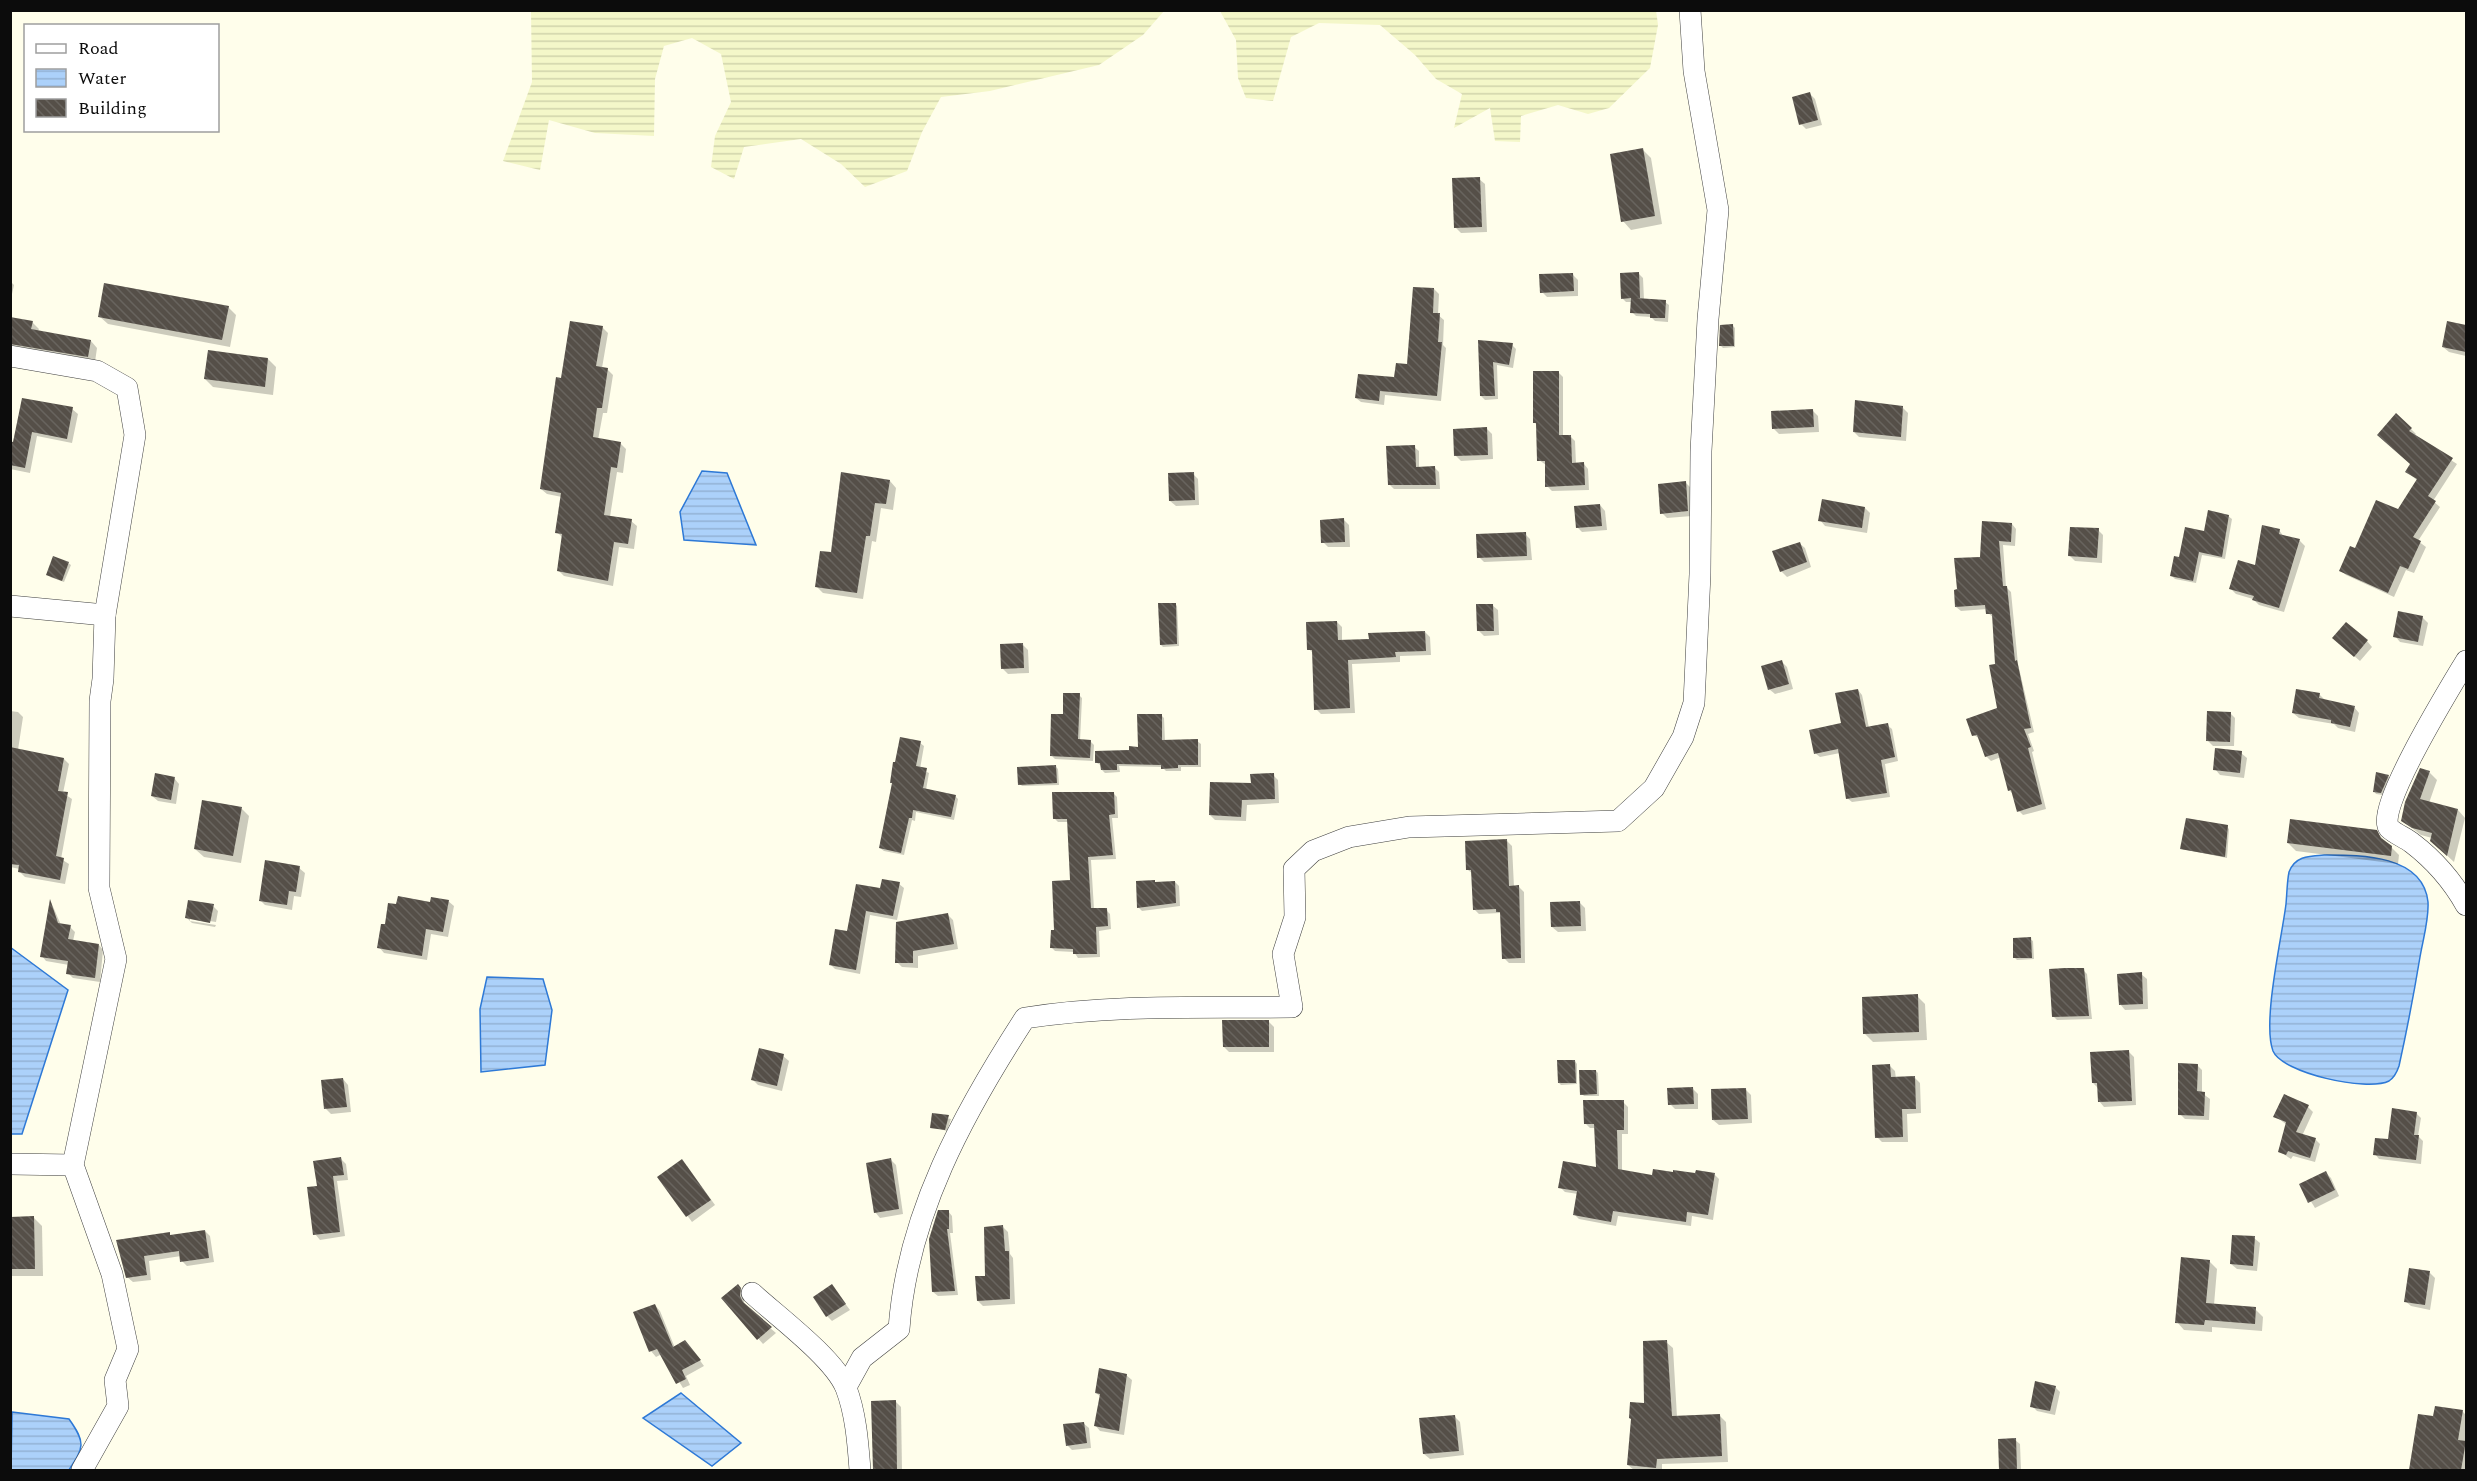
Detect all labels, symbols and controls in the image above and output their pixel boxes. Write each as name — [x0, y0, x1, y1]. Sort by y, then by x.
legend — [24, 24, 219, 132]
text: Road — [78, 35, 119, 62]
text: Water — [78, 65, 126, 92]
text: Building — [78, 95, 147, 122]

